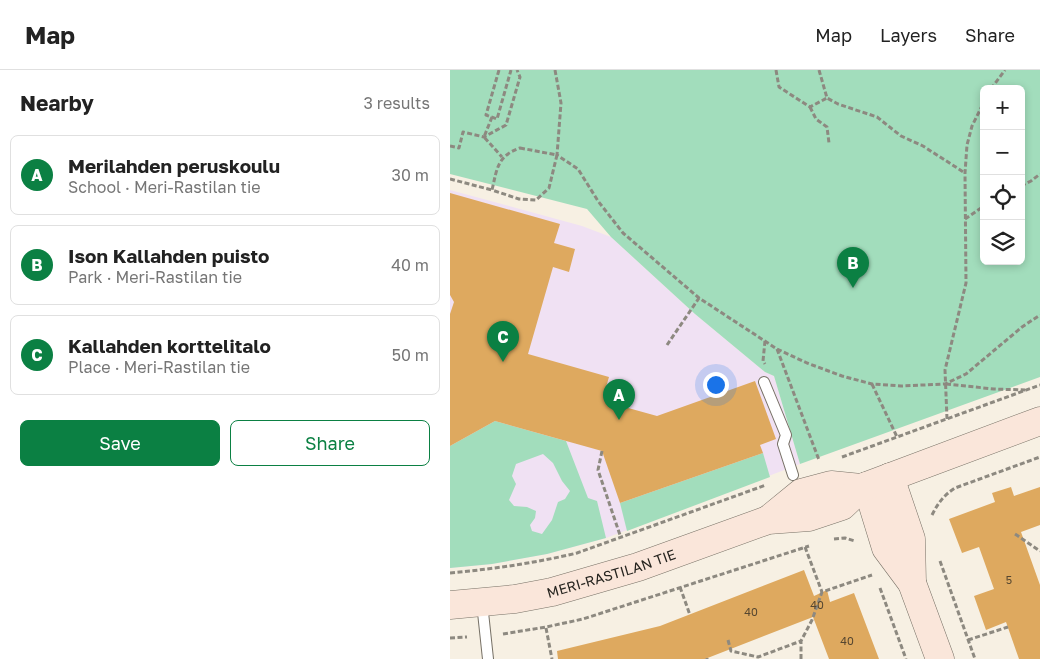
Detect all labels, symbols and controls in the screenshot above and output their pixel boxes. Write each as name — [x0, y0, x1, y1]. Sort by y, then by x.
text: Map — [25, 20, 75, 49]
text: Map — [815, 24, 852, 46]
text: Layers — [880, 24, 937, 46]
text: Share — [965, 24, 1015, 46]
map controls — [980, 85, 1025, 265]
button: + — [980, 85, 1025, 130]
text: Nearby — [20, 90, 94, 116]
text: 3 results — [363, 93, 430, 113]
button: − — [980, 130, 1025, 175]
text: Merilahden peruskoulu — [68, 154, 280, 177]
text: A — [31, 165, 43, 185]
text: 30 m — [392, 165, 429, 185]
button: locate — [980, 175, 1025, 220]
text: School · Meri-Rastilan tie — [68, 177, 260, 197]
button: layers — [980, 220, 1025, 265]
text: Ison Kallahden puisto — [68, 244, 269, 267]
pin: B — [837, 247, 869, 288]
text: B — [31, 255, 43, 275]
text: 40 m — [391, 255, 429, 275]
text: Park · Meri-Rastilan tie — [68, 267, 242, 287]
pin: C — [487, 321, 519, 362]
text: Kallahden korttelitalo — [68, 334, 271, 357]
text: C — [31, 345, 43, 365]
text: 50 m — [392, 345, 429, 365]
text: Place · Meri-Rastilan tie — [68, 357, 250, 377]
your location — [703, 372, 729, 398]
pin: A — [603, 379, 635, 420]
button: Save — [20, 420, 220, 466]
button: Share — [230, 420, 430, 466]
street label: MERI-RASTILAN TIE — [545, 545, 678, 601]
house number: 5 — [1006, 573, 1012, 586]
house number: 40 — [810, 598, 824, 611]
house number: 40 — [744, 605, 758, 618]
house number: 40 — [840, 634, 854, 647]

